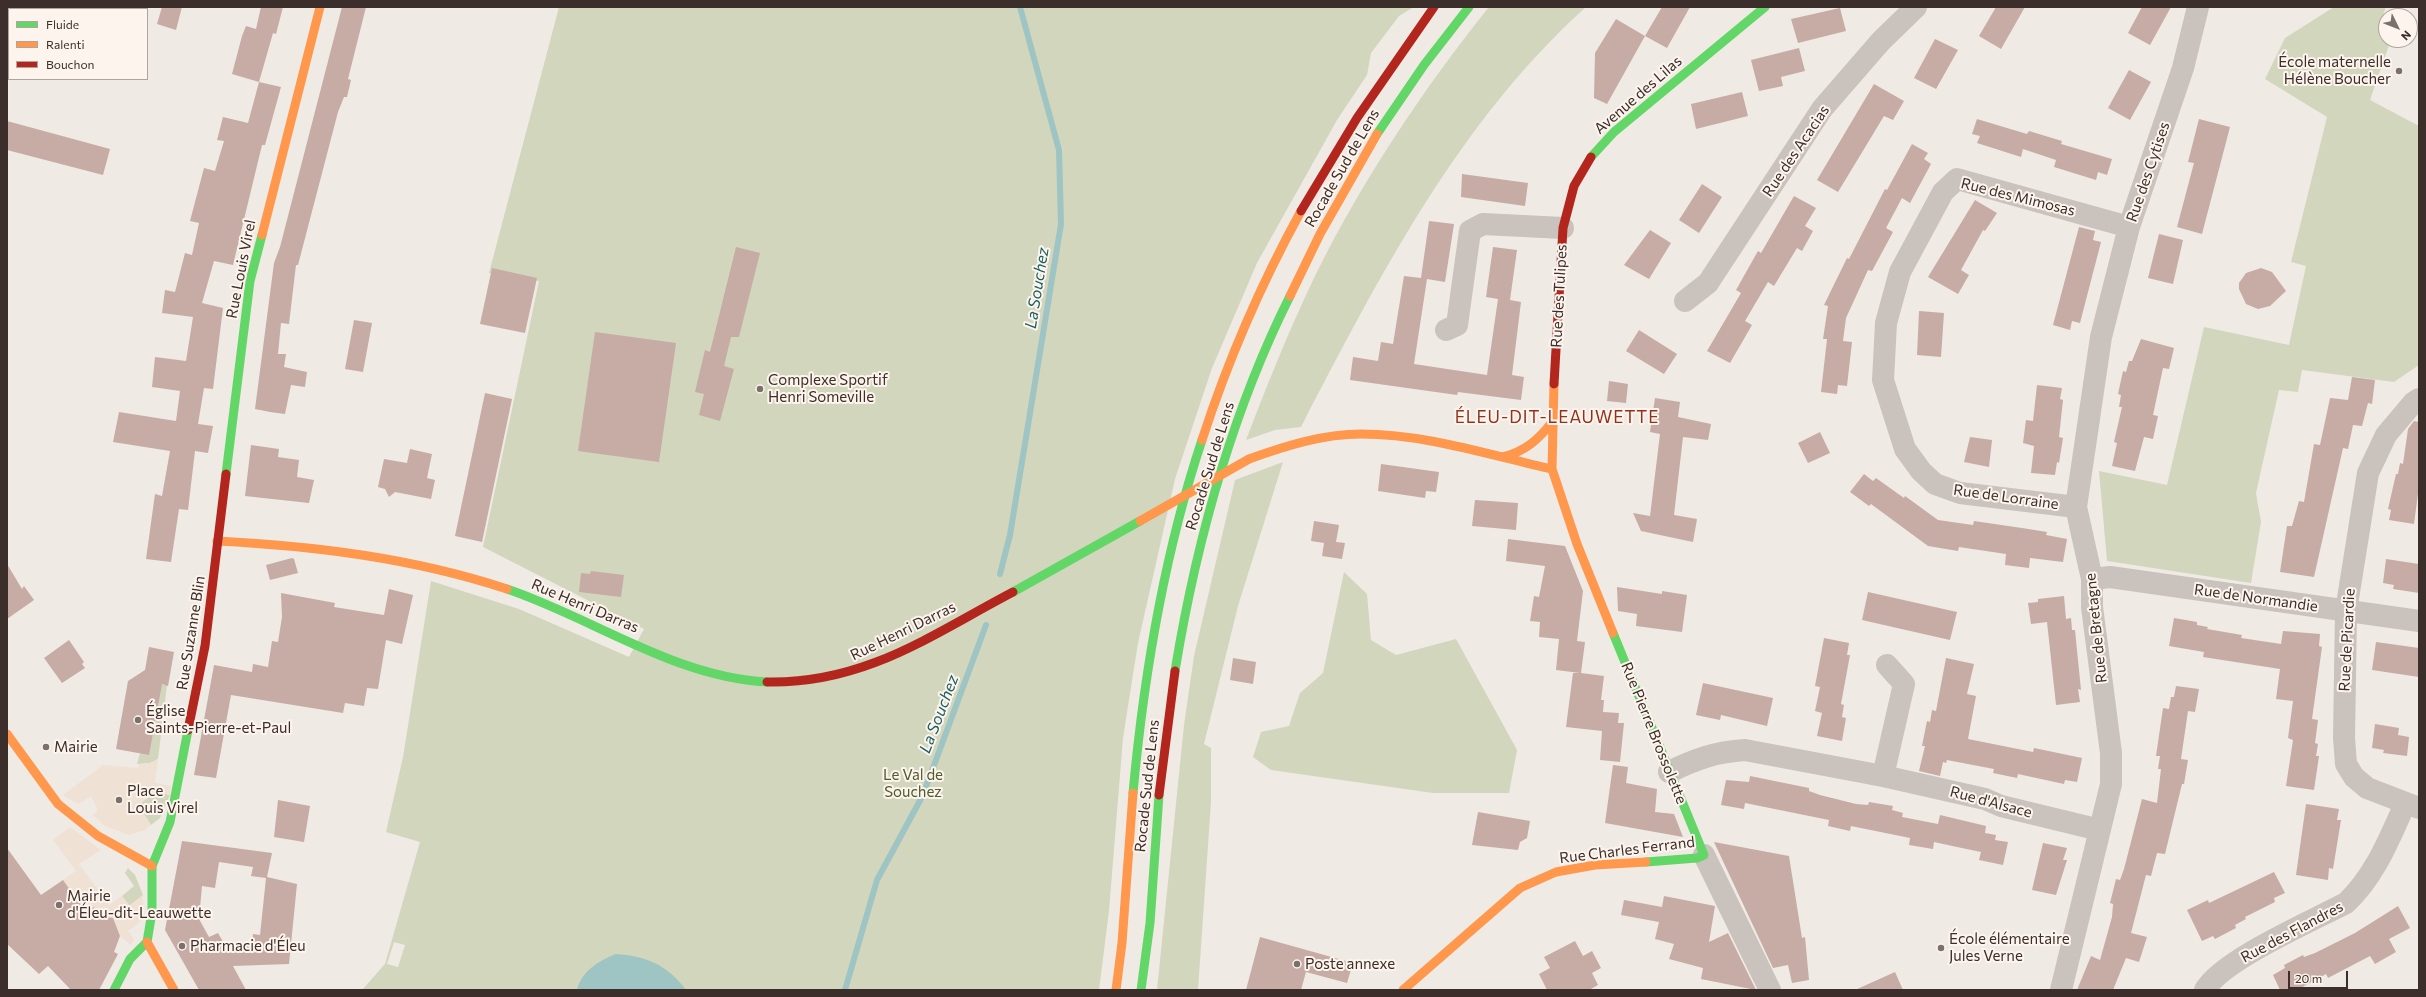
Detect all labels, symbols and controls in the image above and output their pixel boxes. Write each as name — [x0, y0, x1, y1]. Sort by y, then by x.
legend — [8, 8, 148, 80]
north arrow — [2378, 8, 2418, 48]
text: Fluide — [46, 17, 79, 31]
text: N — [2399, 28, 2414, 43]
text: Ralenti — [46, 37, 85, 51]
street label: Avenue des Lilas — [1591, 52, 1685, 138]
place label: École maternelle Hélène Boucher — [2278, 53, 2391, 88]
text: Bouchon — [46, 57, 94, 71]
marker: École maternelle Hélène Boucher — [2394, 66, 2404, 76]
street label: Rue des Acacias — [1759, 102, 1833, 200]
street label: Rocade Sud de Lens — [1301, 106, 1383, 230]
street label: Rue des Cytises — [2122, 120, 2174, 224]
street label: Rue des Mimosas — [1959, 174, 2077, 220]
street label: Rue Louis Virel — [223, 218, 259, 320]
street label: Rue des Tulipes — [1547, 244, 1571, 348]
water label: La Souchez — [1021, 246, 1053, 330]
place label: Complexe Sportif Henri Someville — [768, 371, 888, 406]
marker: Complexe Sportif Henri Someville — [755, 384, 765, 394]
street label: Rocade Sud de Lens — [1182, 400, 1238, 532]
district label: ÉLEU-DIT-LEAUWETTE — [1455, 407, 1659, 427]
street label: Rue de Lorraine — [1952, 481, 2060, 513]
street label: Rue de Bretagne — [2081, 572, 2111, 684]
street label: Rue Suzanne Blin — [173, 575, 209, 691]
street label: Rue Henri Darras — [529, 575, 641, 637]
street label: Rue de Normandie — [2193, 580, 2319, 616]
street label: Rue de Picardie — [2335, 588, 2359, 692]
street label: Rue Henri Darras — [847, 598, 959, 664]
street label: Rue Pierre Brossolette — [1617, 659, 1691, 807]
water label: La Souchez — [915, 672, 963, 756]
place label: Église Saints-Pierre-et-Paul — [146, 702, 291, 737]
marker: Église Saints-Pierre-et-Paul — [133, 715, 143, 725]
street label: Rocade Sud de Lens — [1131, 719, 1163, 853]
place label: Mairie — [54, 738, 98, 756]
marker: Mairie — [41, 742, 51, 752]
park label: Le Val de Souchez — [883, 766, 943, 801]
place label: Place Louis Virel — [127, 782, 198, 817]
street label: Rue d'Alsace — [1948, 782, 2034, 822]
marker: Place Louis Virel — [114, 795, 124, 805]
street label: Rue Charles Ferrand — [1558, 833, 1696, 867]
place label: Mairie d'Éleu-dit-Leauwette — [67, 887, 211, 922]
street label: Rue des Flandres — [2238, 897, 2346, 967]
marker: Mairie d'Éleu-dit-Leauwette — [54, 900, 64, 910]
place label: École élémentaire Jules Verne — [1949, 930, 2070, 965]
place label: Pharmacie d'Éleu — [190, 937, 306, 955]
marker: Pharmacie d'Éleu — [177, 941, 187, 951]
marker: École élémentaire Jules Verne — [1936, 943, 1946, 953]
place label: Poste annexe — [1305, 955, 1395, 973]
marker: Poste annexe — [1292, 959, 1302, 969]
scale bar — [2290, 963, 2350, 989]
text: 20 m — [2295, 971, 2322, 985]

